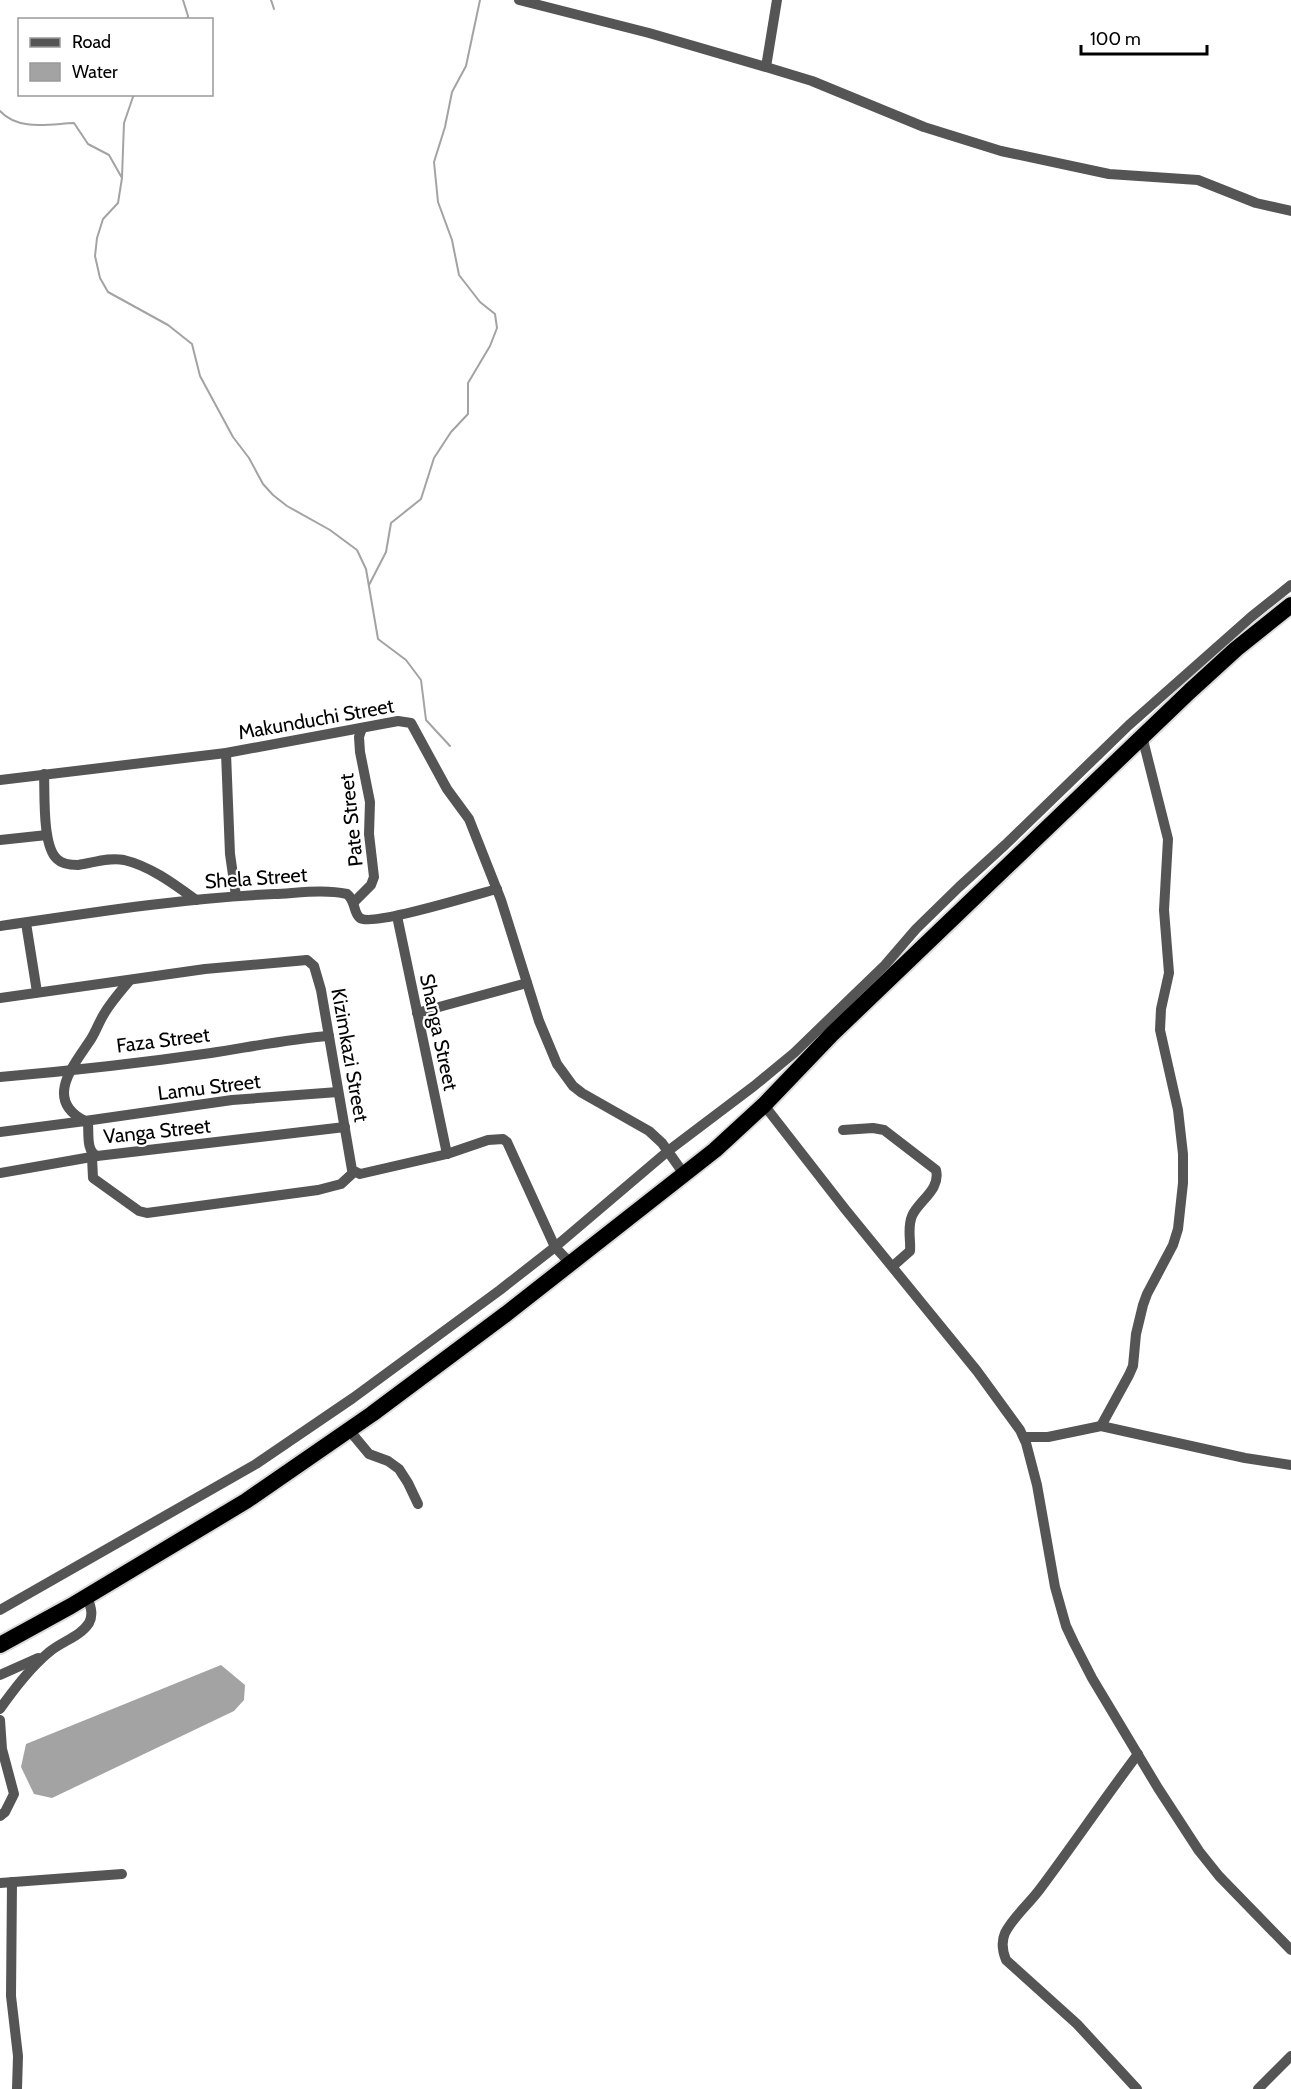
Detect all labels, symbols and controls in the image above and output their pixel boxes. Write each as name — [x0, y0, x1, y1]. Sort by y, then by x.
legend — [18, 18, 213, 96]
scale bar — [1081, 18, 1207, 56]
text: 100 m — [1090, 28, 1141, 50]
text: Road — [72, 31, 111, 53]
text: Water — [72, 61, 118, 83]
street label: Makunduchi Street — [236, 693, 396, 745]
street label: Pate Street — [334, 772, 368, 868]
street label: Shela Street — [204, 862, 308, 894]
street label: Shanga Street — [415, 971, 463, 1093]
street label: Kizimkazi Street — [326, 986, 374, 1124]
street label: Faza Street — [115, 1022, 211, 1058]
street label: Lamu Street — [156, 1069, 262, 1105]
street label: Vanga Street — [102, 1113, 212, 1149]

